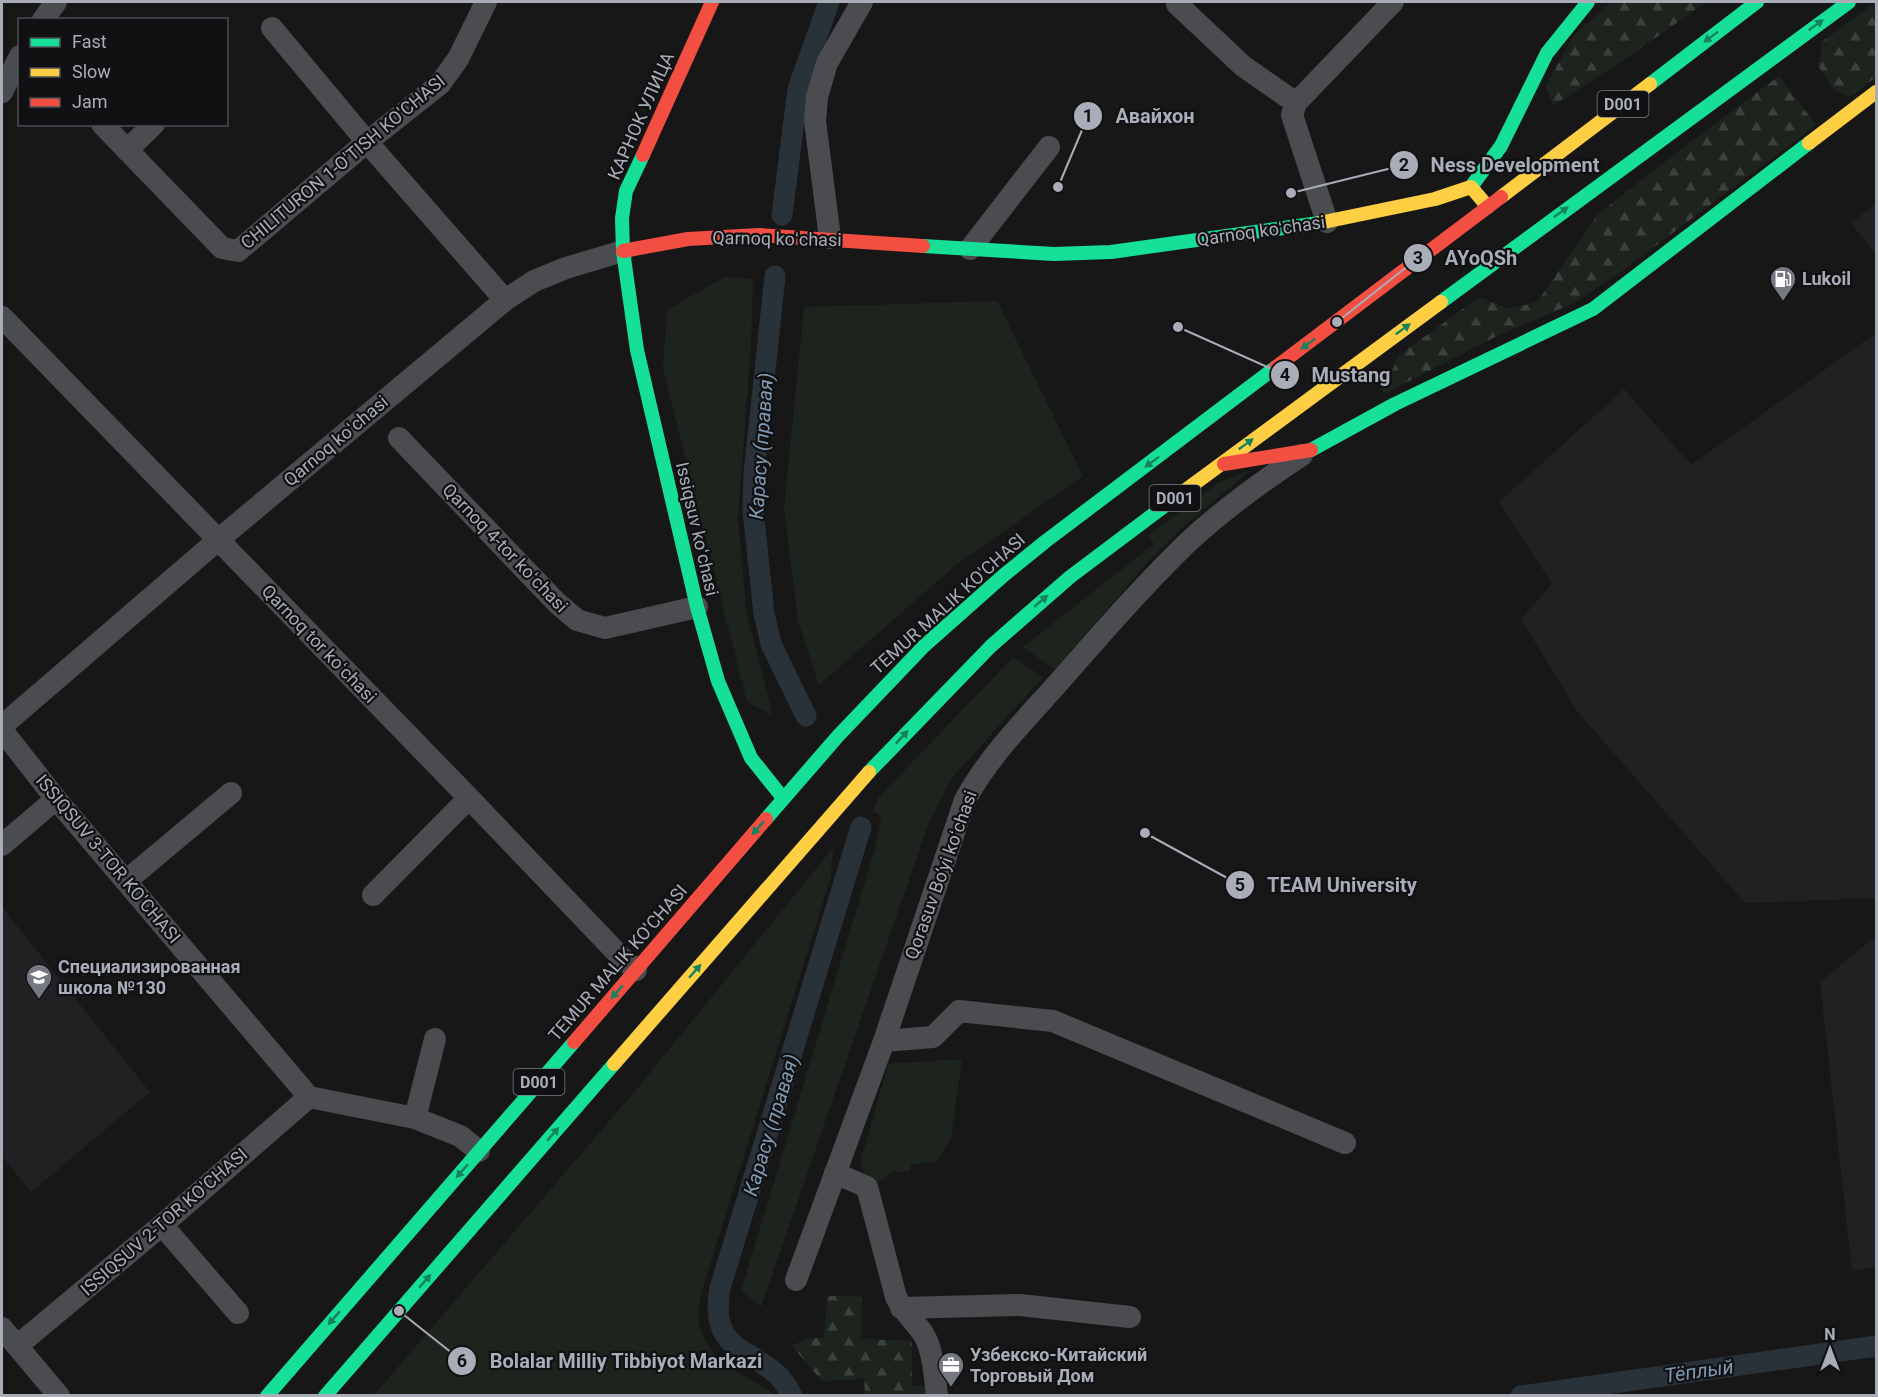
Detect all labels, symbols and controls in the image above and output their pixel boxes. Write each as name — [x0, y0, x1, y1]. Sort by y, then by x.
legend — [18, 18, 228, 126]
one-way arrow — [1809, 20, 1824, 32]
text: Fast — [72, 31, 107, 52]
one-way arrow — [1703, 31, 1719, 43]
street label: КАРНОК УЛИЦА — [603, 49, 678, 183]
text: Slow — [72, 61, 111, 82]
street label: CHILITURON 1-O'TISH KO'CHASI — [236, 70, 449, 253]
text: Jam — [72, 91, 108, 112]
road number: D001 — [1598, 91, 1648, 117]
callout: Авайхон — [1073, 97, 1207, 135]
text: Авайхон — [1115, 104, 1195, 128]
text: 1 — [1083, 105, 1093, 126]
callout: Ness Development — [1389, 146, 1612, 184]
text: Ness Development — [1431, 153, 1600, 177]
text: 2 — [1399, 154, 1409, 175]
one-way arrow — [1554, 207, 1569, 219]
street label: Qarnoq koʻchasi — [1195, 211, 1326, 250]
street label: Qarnoq koʻchasi — [712, 227, 842, 250]
callout: AYoQSh — [1403, 239, 1529, 277]
text: AYoQSh — [1445, 246, 1517, 270]
text: 3 — [1413, 247, 1423, 268]
fuel station icon: Lukoil — [1768, 264, 1798, 302]
place label: Lukoil — [1802, 268, 1851, 289]
one-way arrow — [1396, 323, 1411, 335]
one-way arrow — [1300, 338, 1316, 350]
callout: Mustang — [1270, 356, 1403, 394]
text: Mustang — [1311, 363, 1391, 387]
text: 4 — [1280, 364, 1290, 385]
water label: Карасу (правая) — [744, 372, 778, 520]
street label: Qarnoq koʻchasi — [279, 391, 392, 490]
one-way arrow — [1239, 439, 1254, 451]
one-way arrow — [1145, 455, 1160, 467]
street label: Issiqsuv koʻchasi — [672, 460, 723, 598]
street label: Qarnoq 4-tor koʻchasi — [438, 479, 572, 616]
road number: D001 — [1150, 485, 1200, 511]
street label: TEMUR MALIK KO'CHASI — [866, 529, 1029, 679]
street label: Qarnoq tor koʻchasi — [258, 580, 381, 707]
one-way arrow — [1033, 595, 1048, 608]
one-way arrow — [895, 730, 909, 745]
street label: ISSIQSUV 3-TOR KO'CHASI — [32, 770, 185, 947]
street label: Qorasuv Bo‘yi koʻchasi — [900, 788, 981, 962]
one-way arrow — [752, 820, 765, 835]
callout: TEAM University — [1225, 866, 1429, 904]
text: TEAM University — [1267, 873, 1418, 897]
text: 5 — [1235, 874, 1245, 895]
street label: TEMUR MALIK KO'CHASI — [544, 880, 691, 1045]
place label: Специализированная школа №130 — [58, 956, 241, 998]
school or university icon: Специализированная школа №130 — [24, 962, 54, 1000]
one-way arrow — [688, 964, 701, 979]
one-way arrow — [611, 984, 624, 999]
water label: Карасу (правая) — [738, 1051, 804, 1199]
road number: D001 — [514, 1069, 564, 1095]
one-way arrow — [546, 1127, 559, 1142]
street label: ISSIQSUV 2-TOR KO'CHASI — [76, 1144, 251, 1300]
one-way arrow — [456, 1163, 469, 1178]
one-way arrow — [418, 1274, 431, 1289]
one-way arrow — [328, 1310, 341, 1325]
north arrow — [1800, 1319, 1860, 1379]
text: N — [1824, 1325, 1836, 1344]
callout: Bolalar Milliy Tibbiyot Markazi — [447, 1342, 774, 1380]
place label: Узбекско-Китайский Торговый Дом — [970, 1344, 1147, 1386]
text: Bolalar Milliy Tibbiyot Markazi — [490, 1349, 762, 1373]
text: 6 — [457, 1350, 467, 1371]
office icon: Узбекско-Китайский Торговый Дом — [936, 1350, 966, 1388]
water label: Тёплый — [1663, 1354, 1735, 1388]

